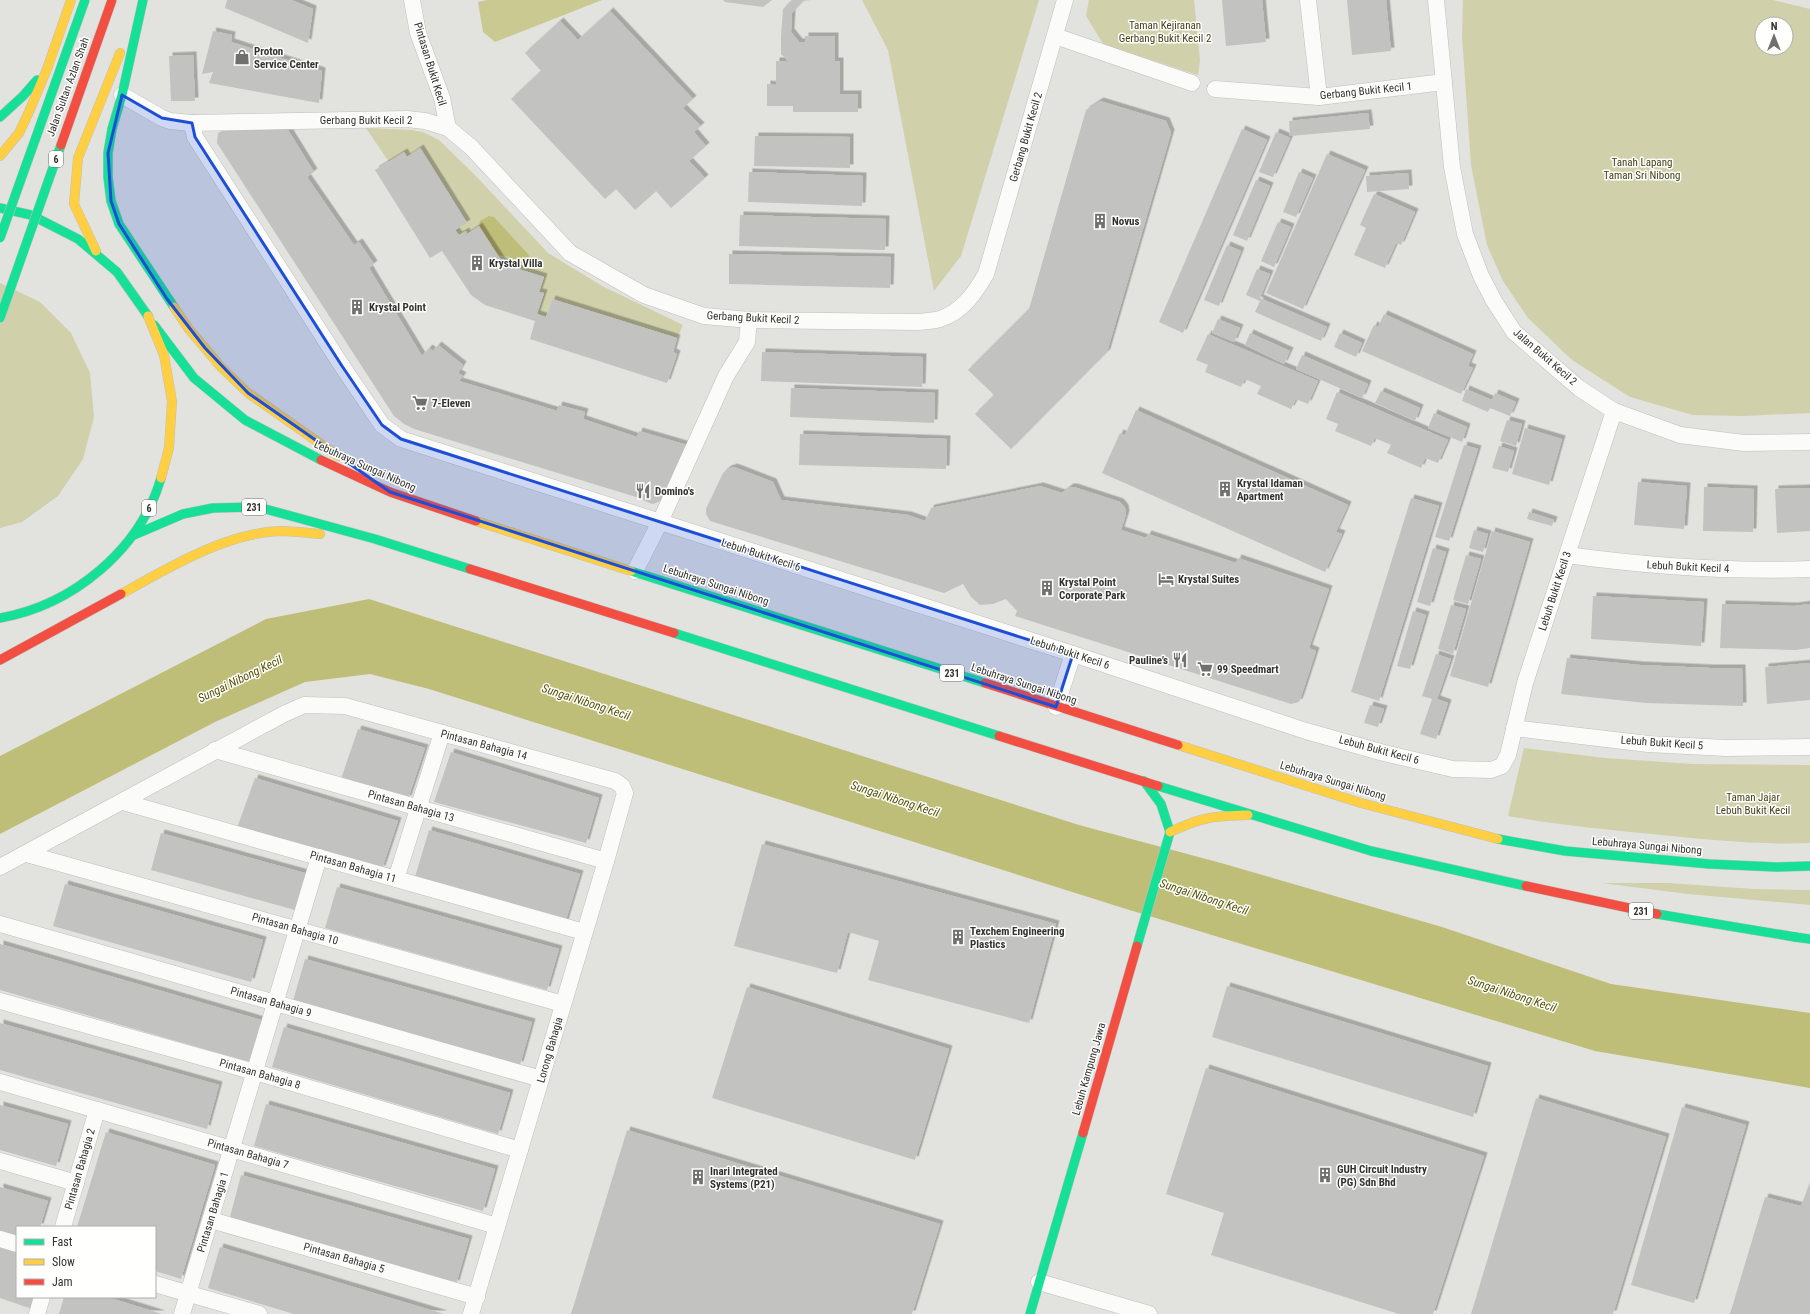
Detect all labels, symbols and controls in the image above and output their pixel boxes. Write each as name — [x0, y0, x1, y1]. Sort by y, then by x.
north arrow — [1754, 16, 1794, 56]
park label: Taman Kejiranan Gerbang Bukit Kecil 2 — [1119, 19, 1211, 45]
text: N — [1771, 20, 1778, 33]
street label: Pintasan Bukit Kecil — [411, 21, 449, 107]
street label: Jalan Sultan Azlan Shah — [44, 36, 92, 138]
place label: Proton Service Center — [254, 45, 319, 71]
shop icon: Proton Service Center — [233, 48, 251, 66]
street label: Gerbang Bukit Kecil 1 — [1319, 80, 1413, 102]
street label: Gerbang Bukit Kecil 2 — [1007, 91, 1045, 183]
street label: Gerbang Bukit Kecil 2 — [320, 114, 412, 127]
road number: 6 — [49, 151, 63, 167]
park label: Tanah Lapang Taman Sri Nibong — [1604, 156, 1680, 182]
building icon: Novus — [1091, 212, 1109, 230]
place label: Novus — [1112, 215, 1139, 228]
building icon: Krystal Villa — [468, 254, 486, 272]
place label: Krystal Villa — [489, 257, 542, 270]
building icon: Krystal Point — [348, 298, 366, 316]
place label: Krystal Point — [369, 301, 426, 314]
street label: Gerbang Bukit Kecil 2 — [706, 309, 800, 327]
street label: Jalan Bukit Kecil 2 — [1511, 326, 1579, 388]
supermarket icon: 7-Eleven — [411, 394, 429, 412]
place label: 7-Eleven — [432, 397, 470, 410]
street label: Lebuhraya Sungai Nibong — [312, 438, 418, 494]
place label: Krystal Idaman Apartment — [1237, 477, 1303, 503]
building icon: Krystal Idaman Apartment — [1216, 480, 1234, 498]
restaurant icon: Domino's — [634, 482, 652, 500]
place label: Domino's — [655, 485, 694, 498]
road number: 231 — [242, 499, 266, 515]
road number: 6 — [142, 500, 156, 516]
street label: Lebuh Bukit Kecil 6 — [720, 536, 802, 574]
street label: Lebuh Bukit Kecil 3 — [1536, 550, 1574, 632]
street label: Lebuh Bukit Kecil 4 — [1646, 558, 1730, 576]
street label: Lebuhraya Sungai Nibong — [662, 562, 770, 608]
hotel icon: Krystal Suites — [1157, 570, 1175, 588]
place label: Krystal Suites — [1178, 573, 1239, 586]
place label: Krystal Point Corporate Park — [1059, 576, 1126, 602]
building icon: Krystal Point Corporate Park — [1038, 579, 1056, 597]
street label: Lebuh Bukit Kecil 6 — [1029, 634, 1111, 672]
restaurant icon: Pauline’s — [1171, 651, 1189, 669]
water label: Sungai Nibong Kecil — [196, 652, 285, 705]
place label: Pauline’s — [1129, 654, 1168, 667]
supermarket icon: 99 Speedmart — [1196, 660, 1214, 678]
street label: Lebuhraya Sungai Nibong — [970, 661, 1078, 707]
place label: 99 Speedmart — [1217, 663, 1279, 676]
road number: 231 — [940, 665, 964, 681]
water label: Sungai Nibong Kecil — [540, 681, 632, 723]
street label: Pintasan Bahagia 14 — [439, 727, 529, 763]
street label: Lebuh Bukit Kecil 6 — [1337, 733, 1421, 767]
street label: Lebuh Bukit Kecil 5 — [1620, 734, 1704, 752]
street label: Lebuhraya Sungai Nibong — [1278, 759, 1388, 803]
water label: Sungai Nibong Kecil — [849, 778, 941, 820]
street label: Pintasan Bahagia 13 — [366, 787, 456, 825]
park label: Taman Jajar Lebuh Bukit Kecil — [1716, 791, 1790, 817]
street label: Lebuhraya Sungai Nibong — [1592, 835, 1702, 857]
street label: Pintasan Bahagia 11 — [308, 848, 398, 886]
water label: Sungai Nibong Kecil — [1158, 876, 1250, 918]
road number: 231 — [1629, 903, 1653, 919]
street label: Pintasan Bahagia 10 — [250, 910, 340, 948]
place label: Texchem Engineering Plastics — [970, 925, 1064, 951]
building icon: Texchem Engineering Plastics — [949, 928, 967, 946]
water label: Sungai Nibong Kecil — [1466, 973, 1558, 1015]
street label: Pintasan Bahagia 9 — [229, 984, 313, 1020]
street label: Lorong Bahagia — [534, 1016, 566, 1084]
street label: Lebuh Kampung Jawa — [1070, 1021, 1108, 1117]
street label: Pintasan Bahagia 8 — [218, 1056, 302, 1092]
street label: Pintasan Bahagia 2 — [62, 1127, 98, 1211]
street label: Pintasan Bahagia 7 — [206, 1136, 290, 1172]
place label: GUH Circuit Industry (PG) Sdn Bhd — [1337, 1163, 1427, 1189]
place label: Inari Integrated Systems (P21) — [710, 1165, 778, 1191]
building icon: GUH Circuit Industry (PG) Sdn Bhd — [1316, 1166, 1334, 1184]
building icon: Inari Integrated Systems (P21) — [689, 1168, 707, 1186]
street label: Pintasan Bahagia 1 — [195, 1170, 231, 1254]
legend — [16, 1226, 156, 1298]
text: Fast — [52, 1235, 73, 1249]
street label: Pintasan Bahagia 5 — [302, 1240, 386, 1276]
text: Slow — [52, 1255, 75, 1269]
text: Jam — [52, 1275, 73, 1289]

